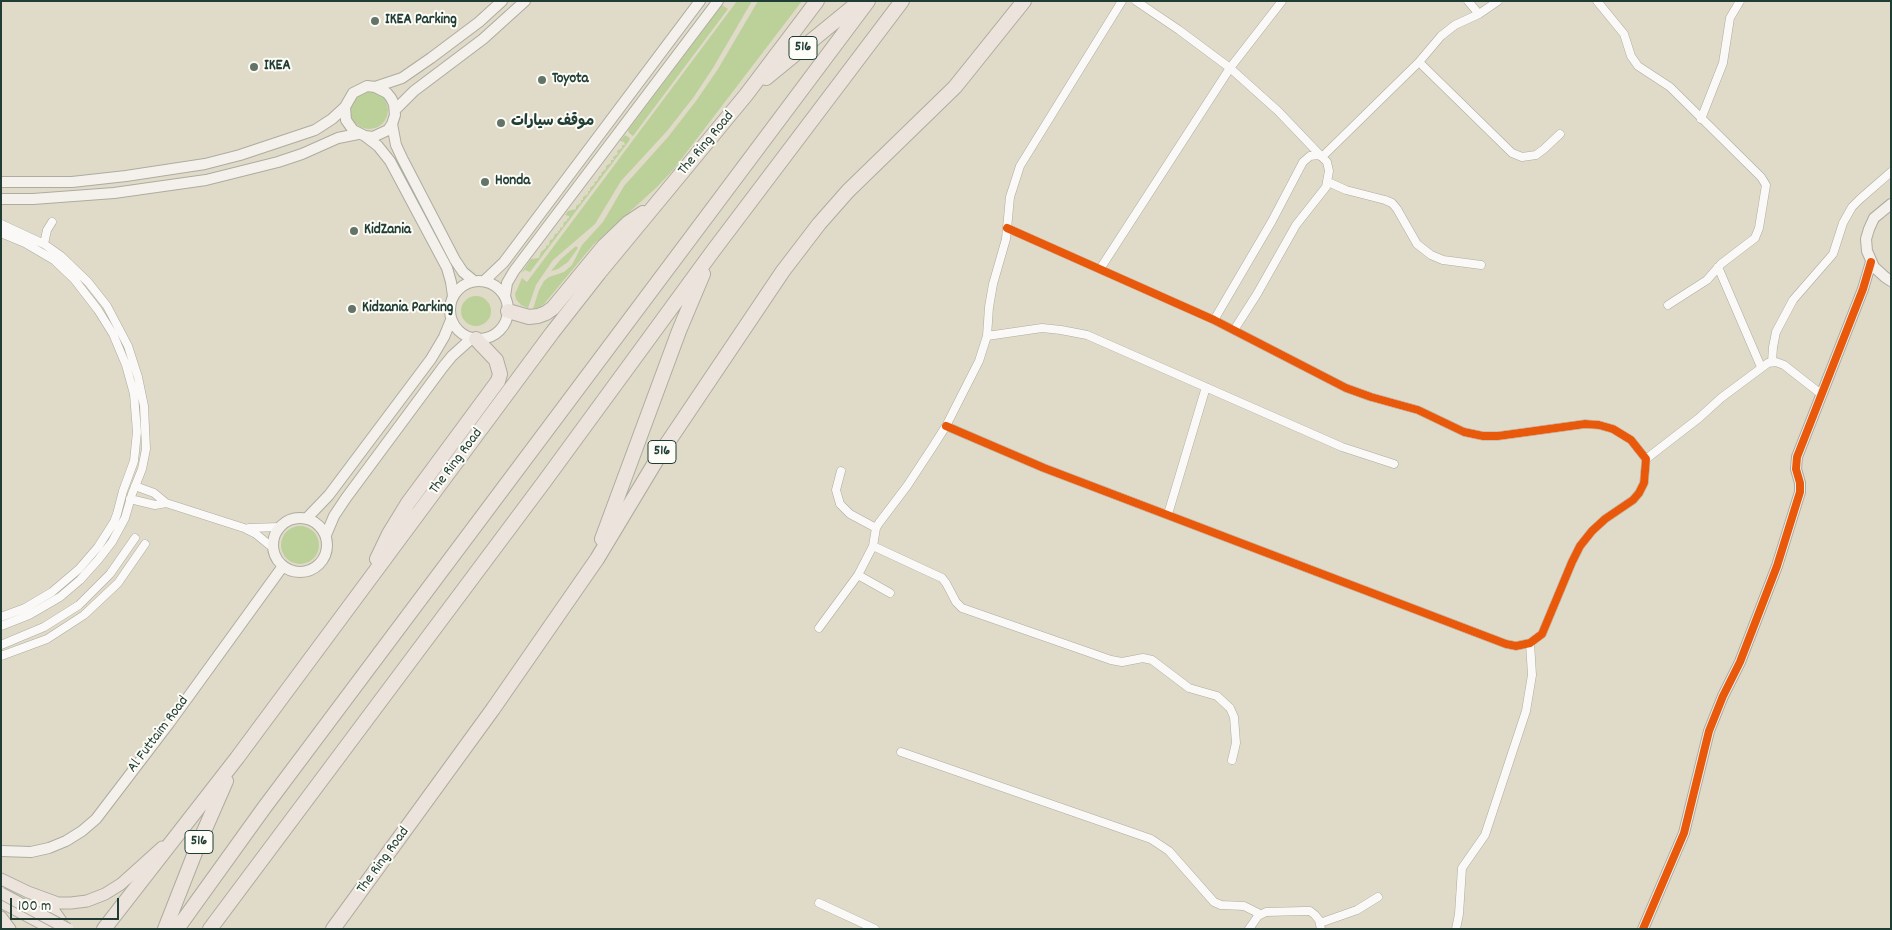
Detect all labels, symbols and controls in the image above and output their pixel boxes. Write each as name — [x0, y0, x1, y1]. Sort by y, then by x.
place label: IKEA Parking — [385, 12, 457, 30]
marker: IKEA Parking — [369, 15, 381, 27]
road number: 516 — [789, 36, 817, 59]
place label: IKEA — [264, 58, 291, 76]
marker: IKEA — [248, 61, 260, 73]
place label: Toyota — [552, 71, 589, 89]
marker: Toyota — [536, 74, 548, 86]
street label: The Ring Road — [675, 108, 739, 180]
place label: موقف سيارات — [511, 114, 594, 132]
marker: موقف سيارات — [495, 117, 507, 129]
place label: Honda — [495, 173, 530, 191]
marker: Honda — [479, 176, 491, 188]
place label: KidZania — [364, 222, 411, 240]
marker: KidZania — [348, 225, 360, 237]
place label: Kidzania Parking — [362, 300, 453, 318]
marker: Kidzania Parking — [346, 303, 358, 315]
street label: The Ring Road — [426, 425, 488, 499]
road number: 516 — [648, 441, 676, 464]
street label: Al Futtaim Road — [124, 693, 194, 777]
street label: The Ring Road — [354, 824, 414, 898]
road number: 516 — [185, 830, 213, 854]
scale bar — [12, 888, 121, 920]
text: 100 m — [18, 896, 51, 918]

